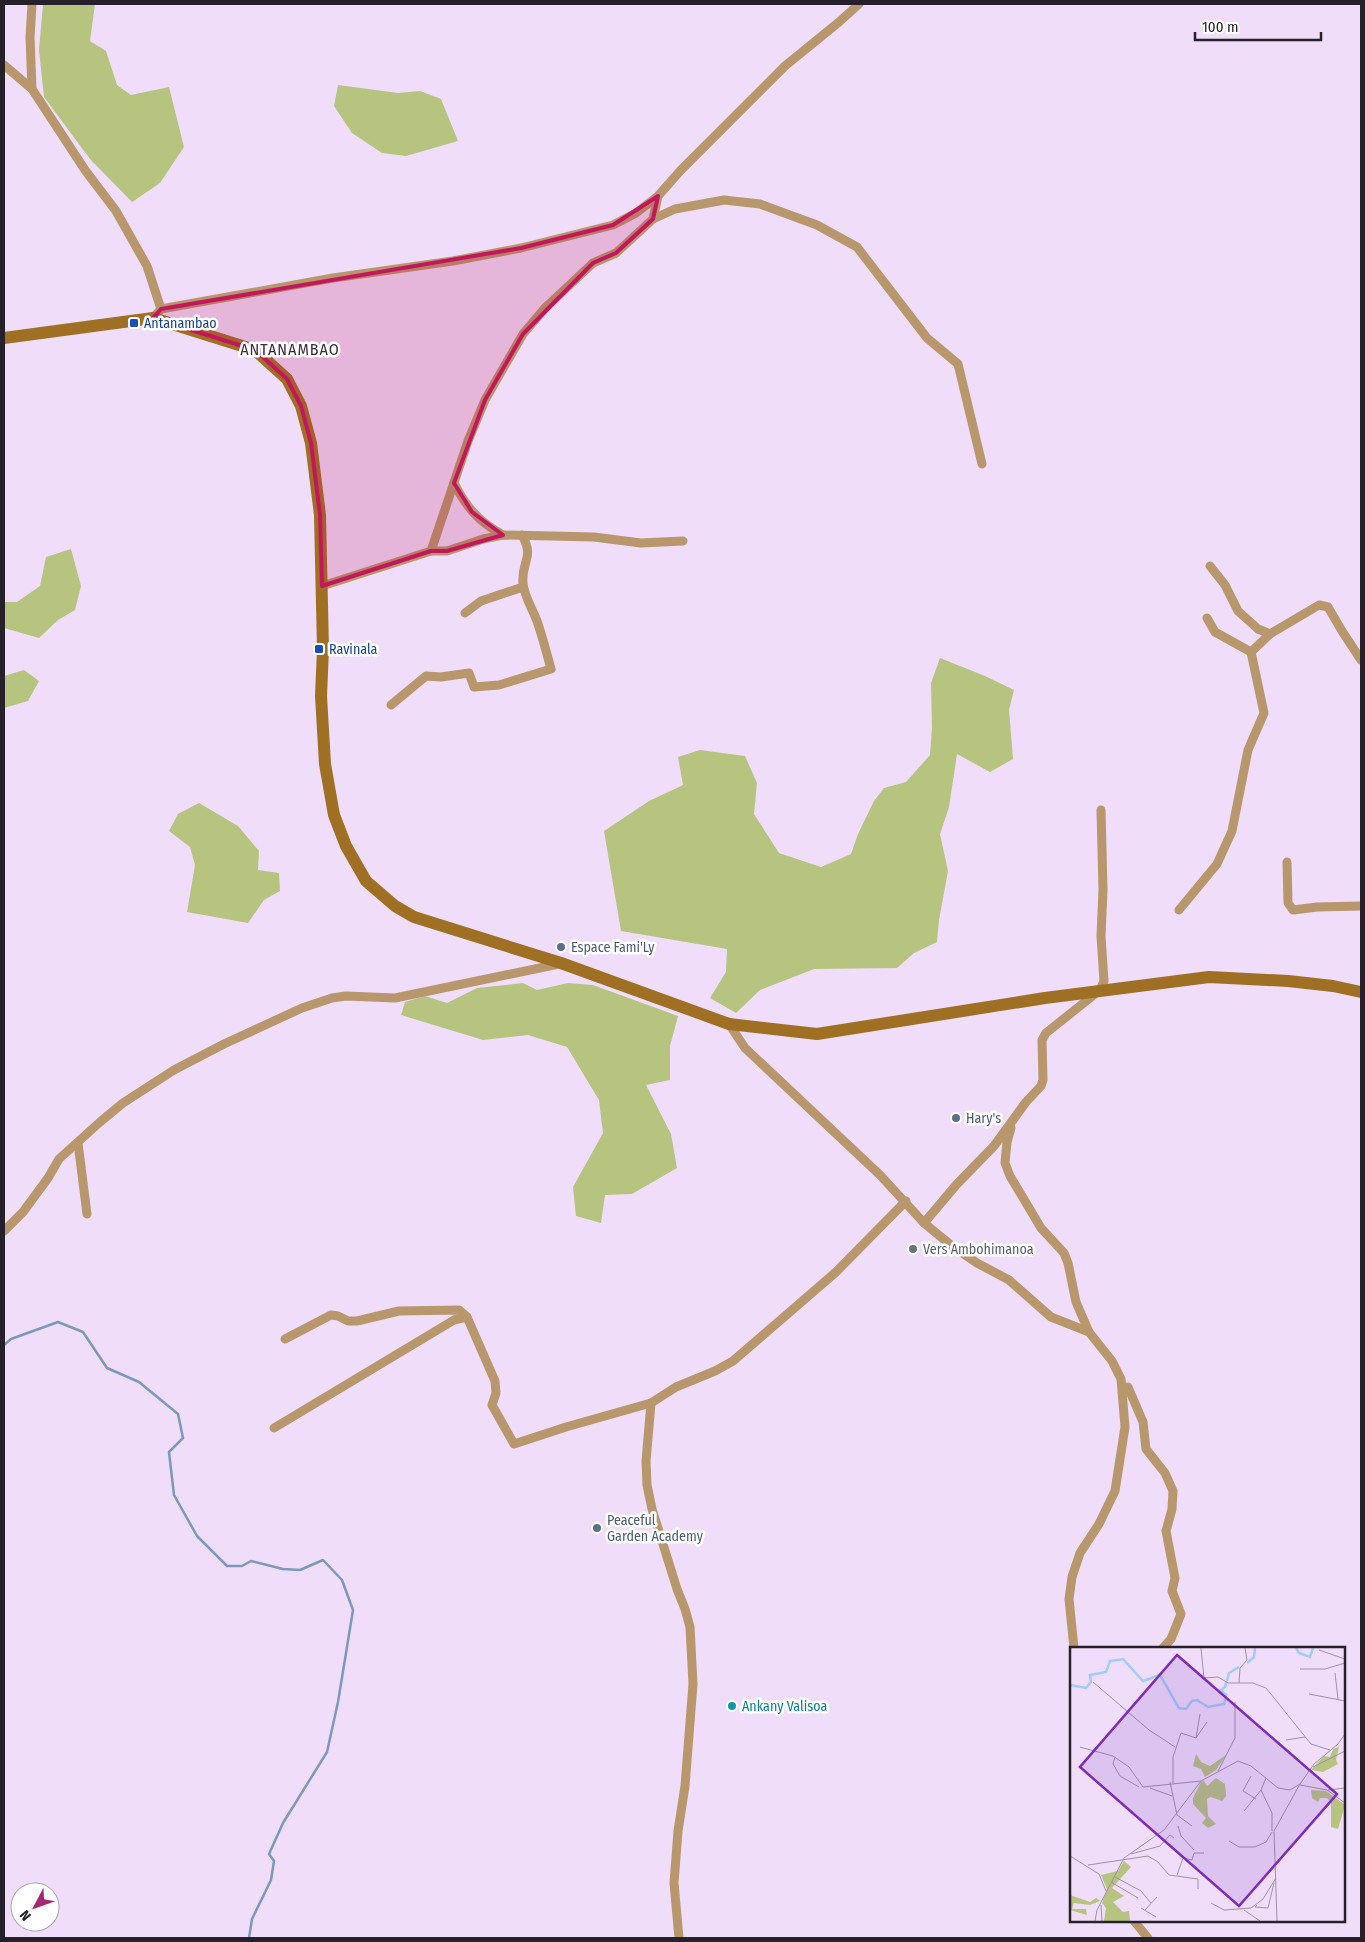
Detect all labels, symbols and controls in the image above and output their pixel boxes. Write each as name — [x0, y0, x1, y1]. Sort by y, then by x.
scale bar — [1195, 10, 1321, 42]
text: 100 m — [1202, 18, 1239, 36]
place label: Antanambao — [144, 315, 217, 332]
marker: Antanambao — [128, 317, 140, 329]
district label: ANTANAMBAO — [240, 340, 340, 359]
place label: Ravinala — [329, 641, 378, 658]
marker: Ravinala — [313, 643, 325, 655]
place label: Espace Fami'Ly — [571, 939, 655, 956]
marker: Espace Fami'Ly — [555, 941, 567, 953]
place label: Hary's — [966, 1110, 1001, 1127]
marker: Hary's — [950, 1112, 962, 1124]
place label: Vers Ambohimanoa — [923, 1241, 1034, 1258]
marker: Vers Ambohimanoa — [907, 1243, 919, 1255]
place label: Peaceful Garden Academy — [607, 1512, 704, 1545]
marker: Peaceful Garden Academy — [591, 1522, 603, 1534]
inset map — [1070, 1647, 1345, 1922]
place label: Ankany Valisoa — [742, 1698, 827, 1715]
marker: Ankany Valisoa — [726, 1700, 738, 1712]
north arrow — [10, 1882, 60, 1932]
text: N — [16, 1906, 35, 1924]

